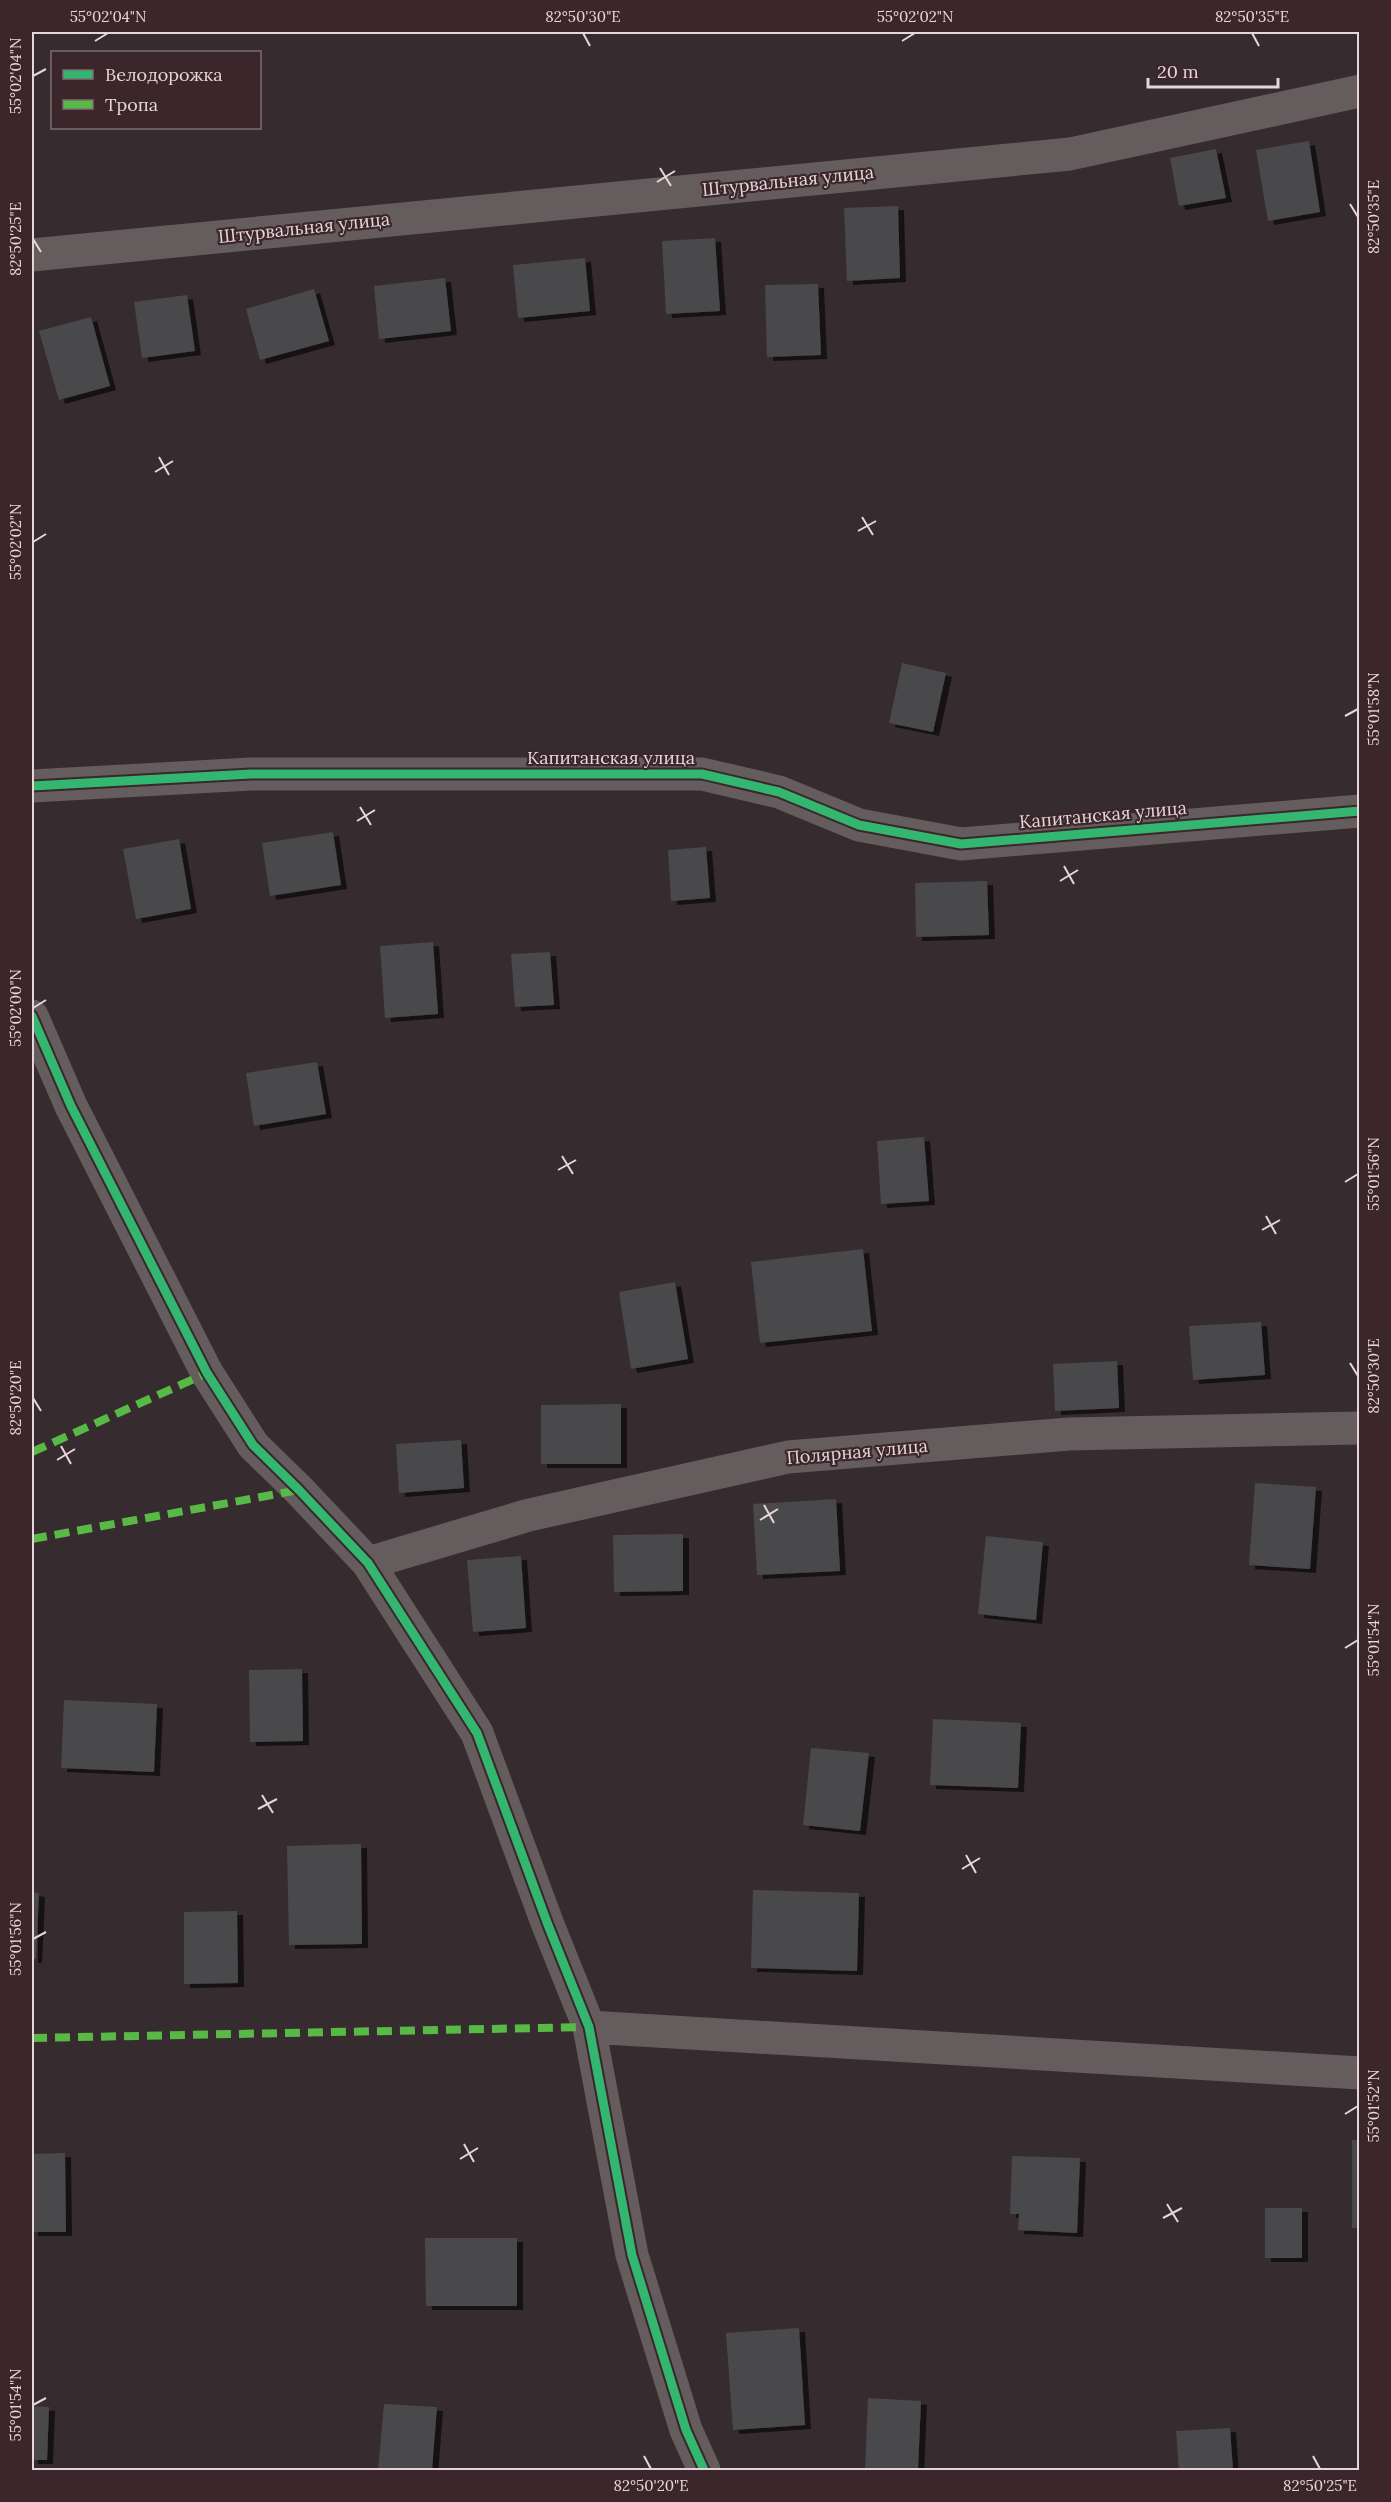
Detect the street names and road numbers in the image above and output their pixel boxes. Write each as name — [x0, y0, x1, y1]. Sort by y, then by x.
street label: Штурвальная улица — [701, 160, 875, 201]
street label: Штурвальная улица — [217, 207, 391, 248]
street label: Капитанская улица — [527, 746, 695, 769]
street label: Капитанская улица — [1018, 796, 1188, 833]
street label: Полярная улица — [785, 1434, 929, 1469]

